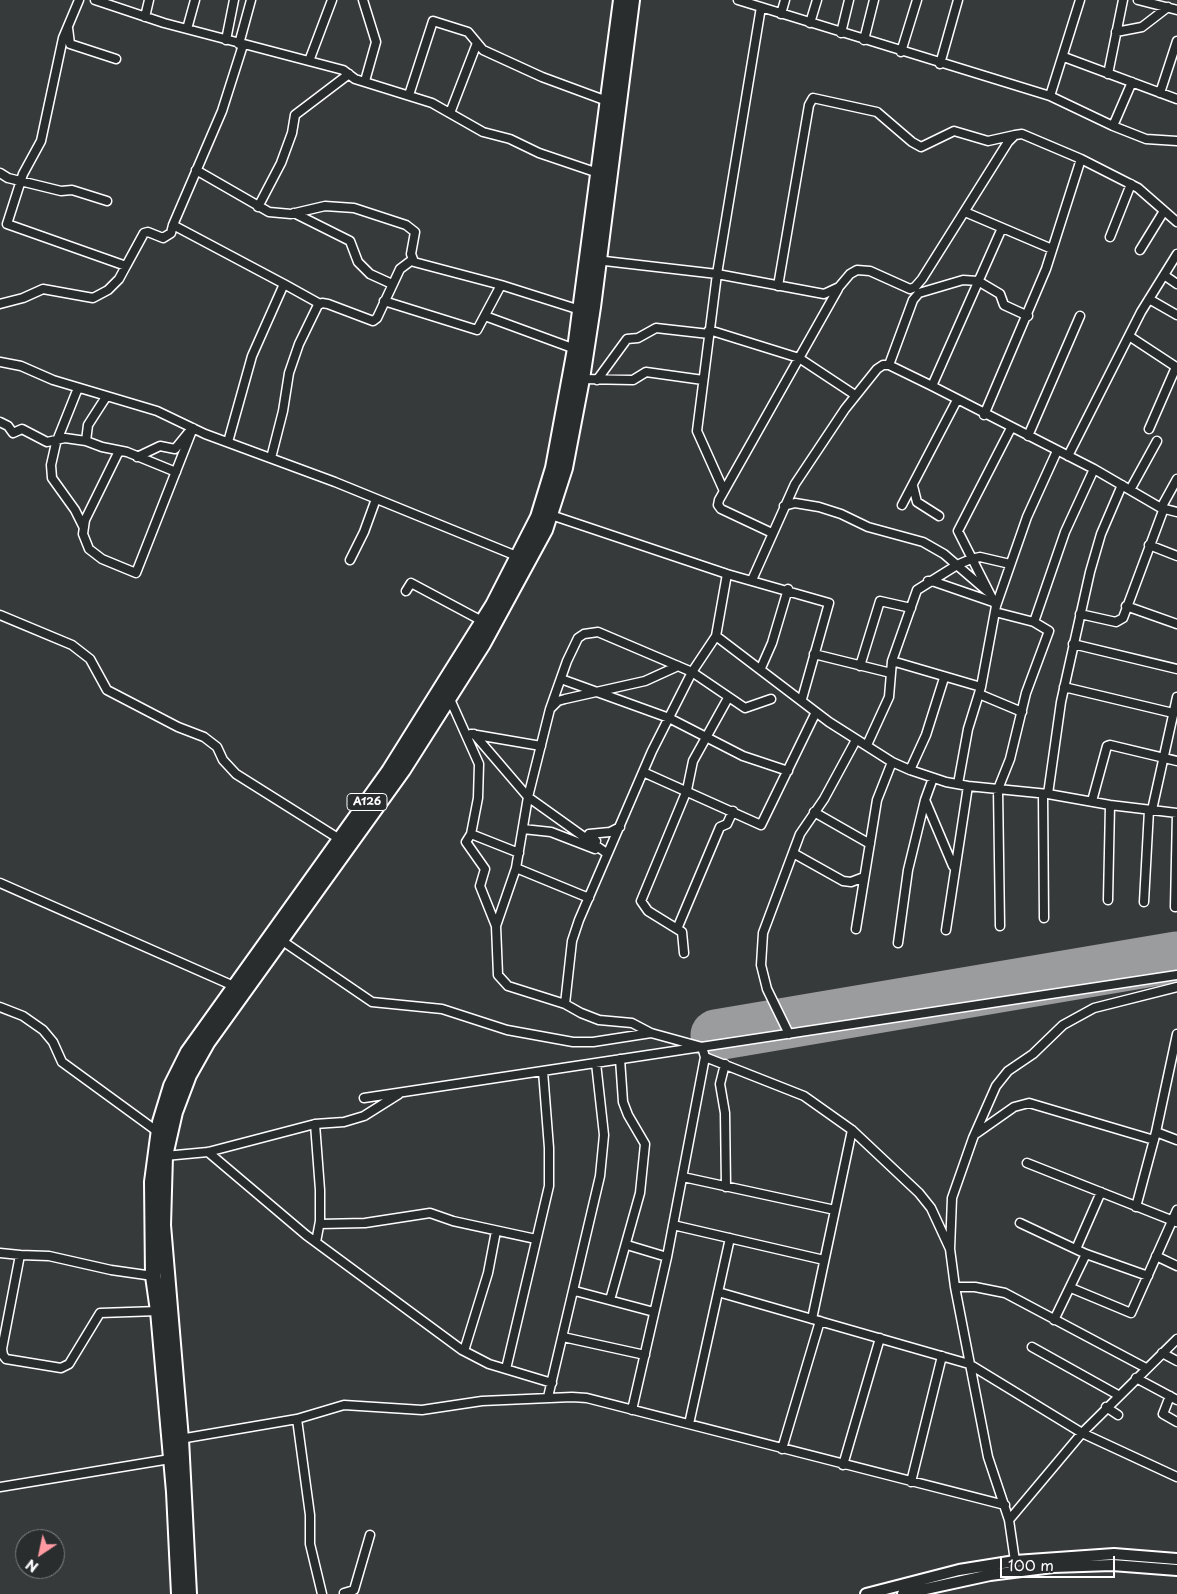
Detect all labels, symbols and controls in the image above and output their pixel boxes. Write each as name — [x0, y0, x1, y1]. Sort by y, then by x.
road number: A126 — [347, 794, 387, 810]
north arrow — [15, 1529, 65, 1579]
scale bar — [1002, 1546, 1117, 1578]
text: 100 m — [1008, 1553, 1054, 1576]
text: N — [21, 1554, 42, 1578]

